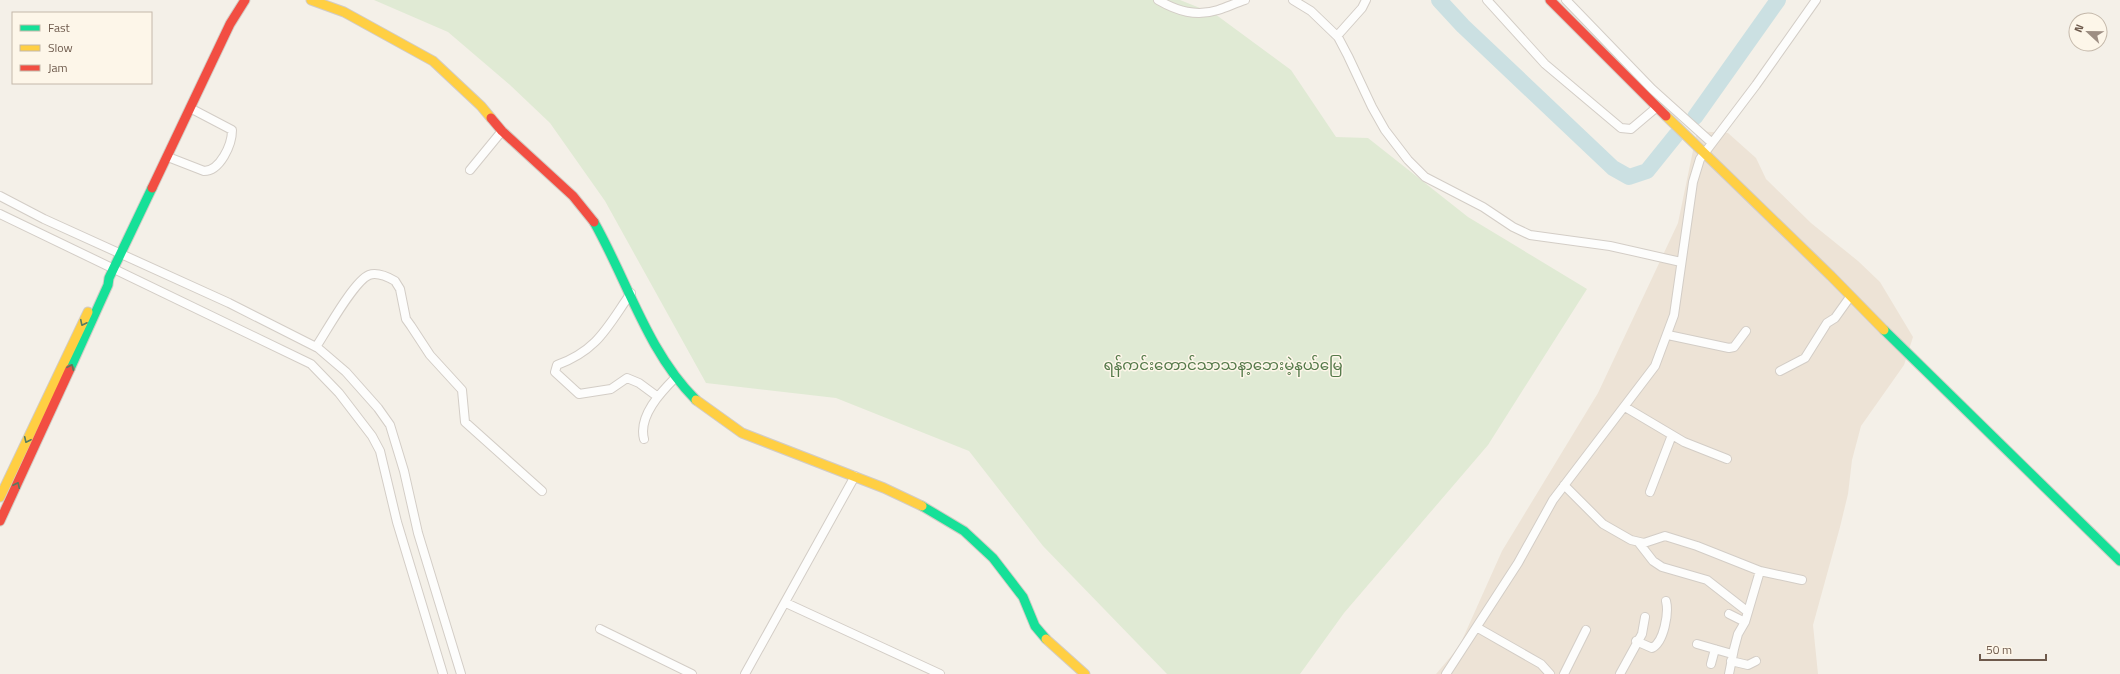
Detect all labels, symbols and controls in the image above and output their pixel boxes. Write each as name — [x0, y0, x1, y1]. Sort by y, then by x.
legend — [12, 12, 152, 84]
north arrow — [2068, 12, 2108, 52]
text: Fast — [48, 18, 71, 37]
text: N — [2070, 22, 2088, 35]
text: Slow — [48, 38, 73, 57]
text: Jam — [48, 58, 68, 77]
one-way arrow — [80, 319, 87, 326]
park label: ရန်ကင်းတောင်သာသနာ့ဘေးမဲ့နယ်မြေ — [1103, 353, 1343, 377]
one-way arrow — [66, 364, 74, 372]
one-way arrow — [24, 436, 32, 444]
one-way arrow — [12, 482, 20, 490]
scale bar — [1980, 636, 2046, 662]
text: 50 m — [1986, 640, 2012, 659]

